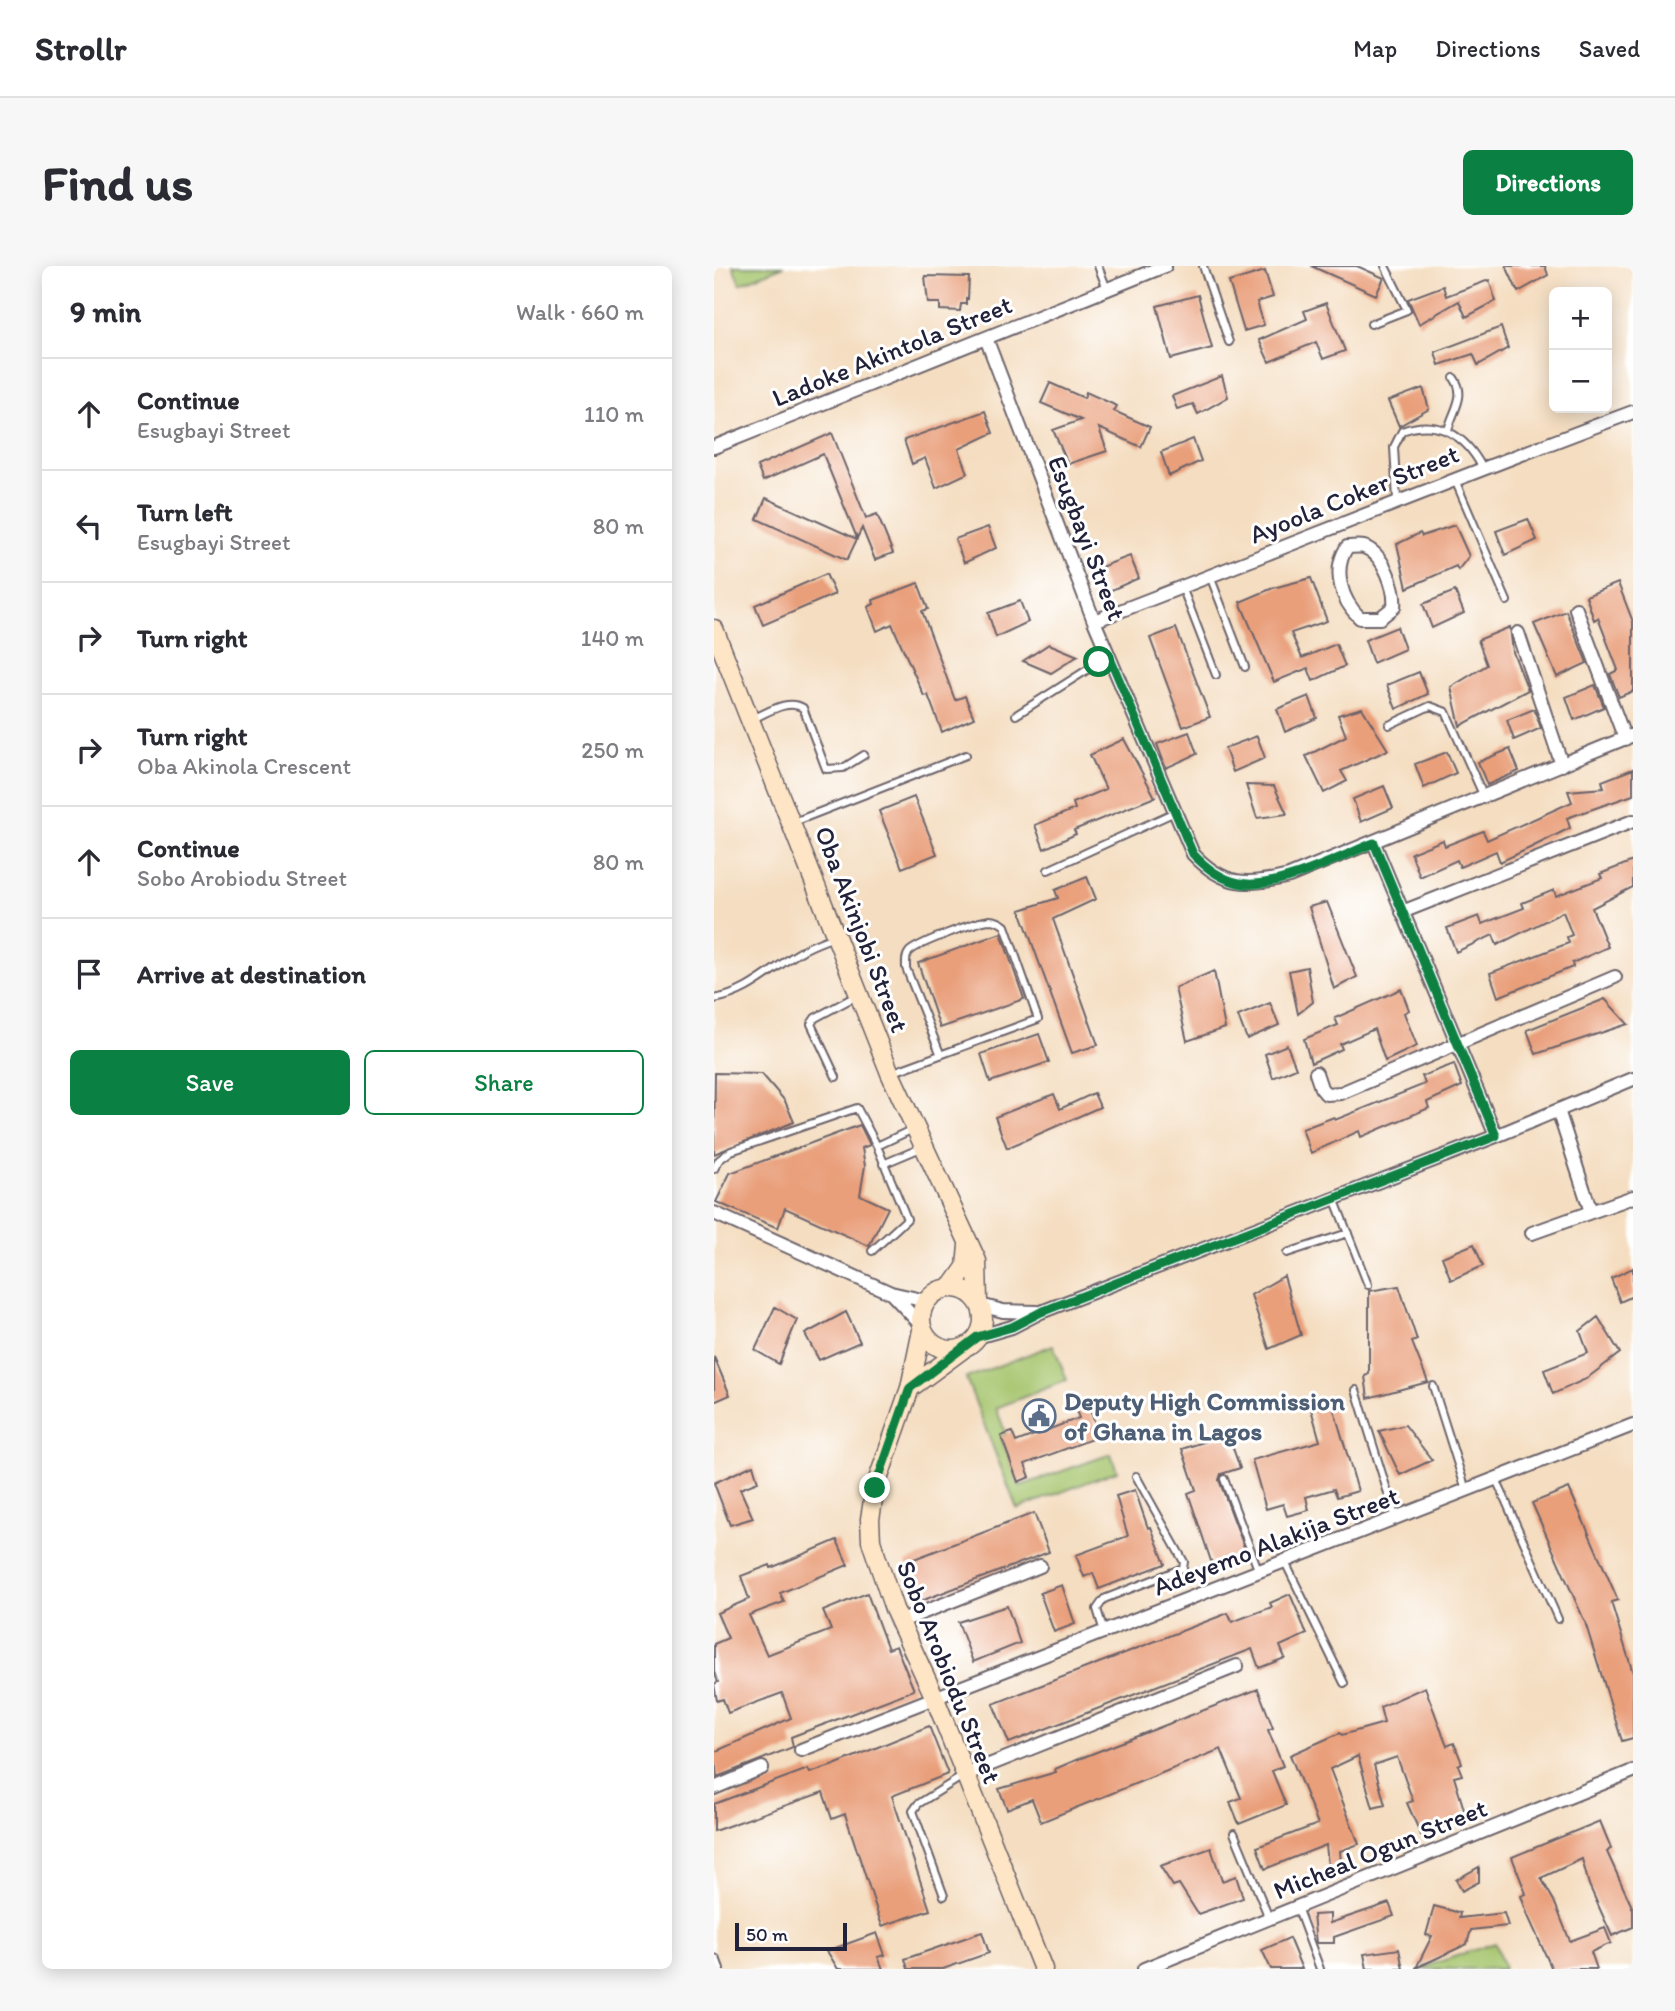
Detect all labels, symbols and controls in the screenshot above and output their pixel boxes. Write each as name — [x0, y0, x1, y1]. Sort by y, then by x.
text: Strollr — [35, 29, 126, 68]
text: Map — [1353, 34, 1397, 63]
text: Directions — [1435, 34, 1541, 63]
text: Saved — [1579, 34, 1640, 63]
button: Directions — [1463, 150, 1633, 215]
text: Find us — [42, 153, 193, 212]
map controls — [1549, 287, 1612, 413]
button: + — [1549, 287, 1612, 350]
street label: Ladoke Akintola Street — [767, 288, 1017, 414]
text: 9 min — [70, 293, 141, 330]
text: Walk · 660 m — [516, 298, 644, 326]
button: − — [1549, 350, 1612, 413]
text: Continue — [137, 384, 240, 416]
icon: ahead — [70, 395, 108, 433]
text: 110 m — [584, 400, 644, 428]
text: Esugbayi Street — [137, 416, 291, 444]
street label: Ayoola Coker Street — [1245, 437, 1464, 551]
street label: Esugbayi Street — [1041, 451, 1133, 625]
text: Turn left — [137, 496, 233, 528]
icon: left — [70, 507, 108, 545]
text: 80 m — [593, 512, 644, 540]
text: Esugbayi Street — [137, 528, 291, 556]
icon: right — [70, 619, 108, 657]
text: Turn right — [137, 622, 248, 654]
text: 140 m — [581, 624, 644, 652]
route start — [1083, 646, 1114, 677]
text: Turn right — [137, 720, 248, 752]
icon: right — [70, 731, 108, 769]
text: 250 m — [581, 736, 644, 764]
text: Oba Akinola Crescent — [137, 752, 351, 780]
street label: Oba Akinjobi Street — [808, 821, 916, 1037]
text: Continue — [137, 832, 240, 864]
icon: ahead — [70, 843, 108, 881]
text: 80 m — [593, 848, 644, 876]
text: Sobo Arobiodu Street — [137, 864, 347, 892]
icon: arrive — [70, 955, 108, 993]
text: Arrive at destination — [137, 958, 366, 990]
button: Save — [70, 1050, 350, 1115]
button: Share — [364, 1050, 644, 1115]
place label: Deputy High Commission of Ghana in Lagos — [1064, 1385, 1345, 1447]
public building icon: Deputy High Commission of Ghana in Lagos — [1020, 1397, 1058, 1435]
route end — [859, 1472, 890, 1503]
street label: Adeyemo Alakija Street — [1149, 1479, 1404, 1603]
street label: Sobo Arobiodu Street — [890, 1556, 1008, 1788]
street label: Micheal Ogun Street — [1269, 1792, 1492, 1906]
scale bar — [735, 1920, 847, 1952]
text: 50 m — [746, 1923, 788, 1946]

